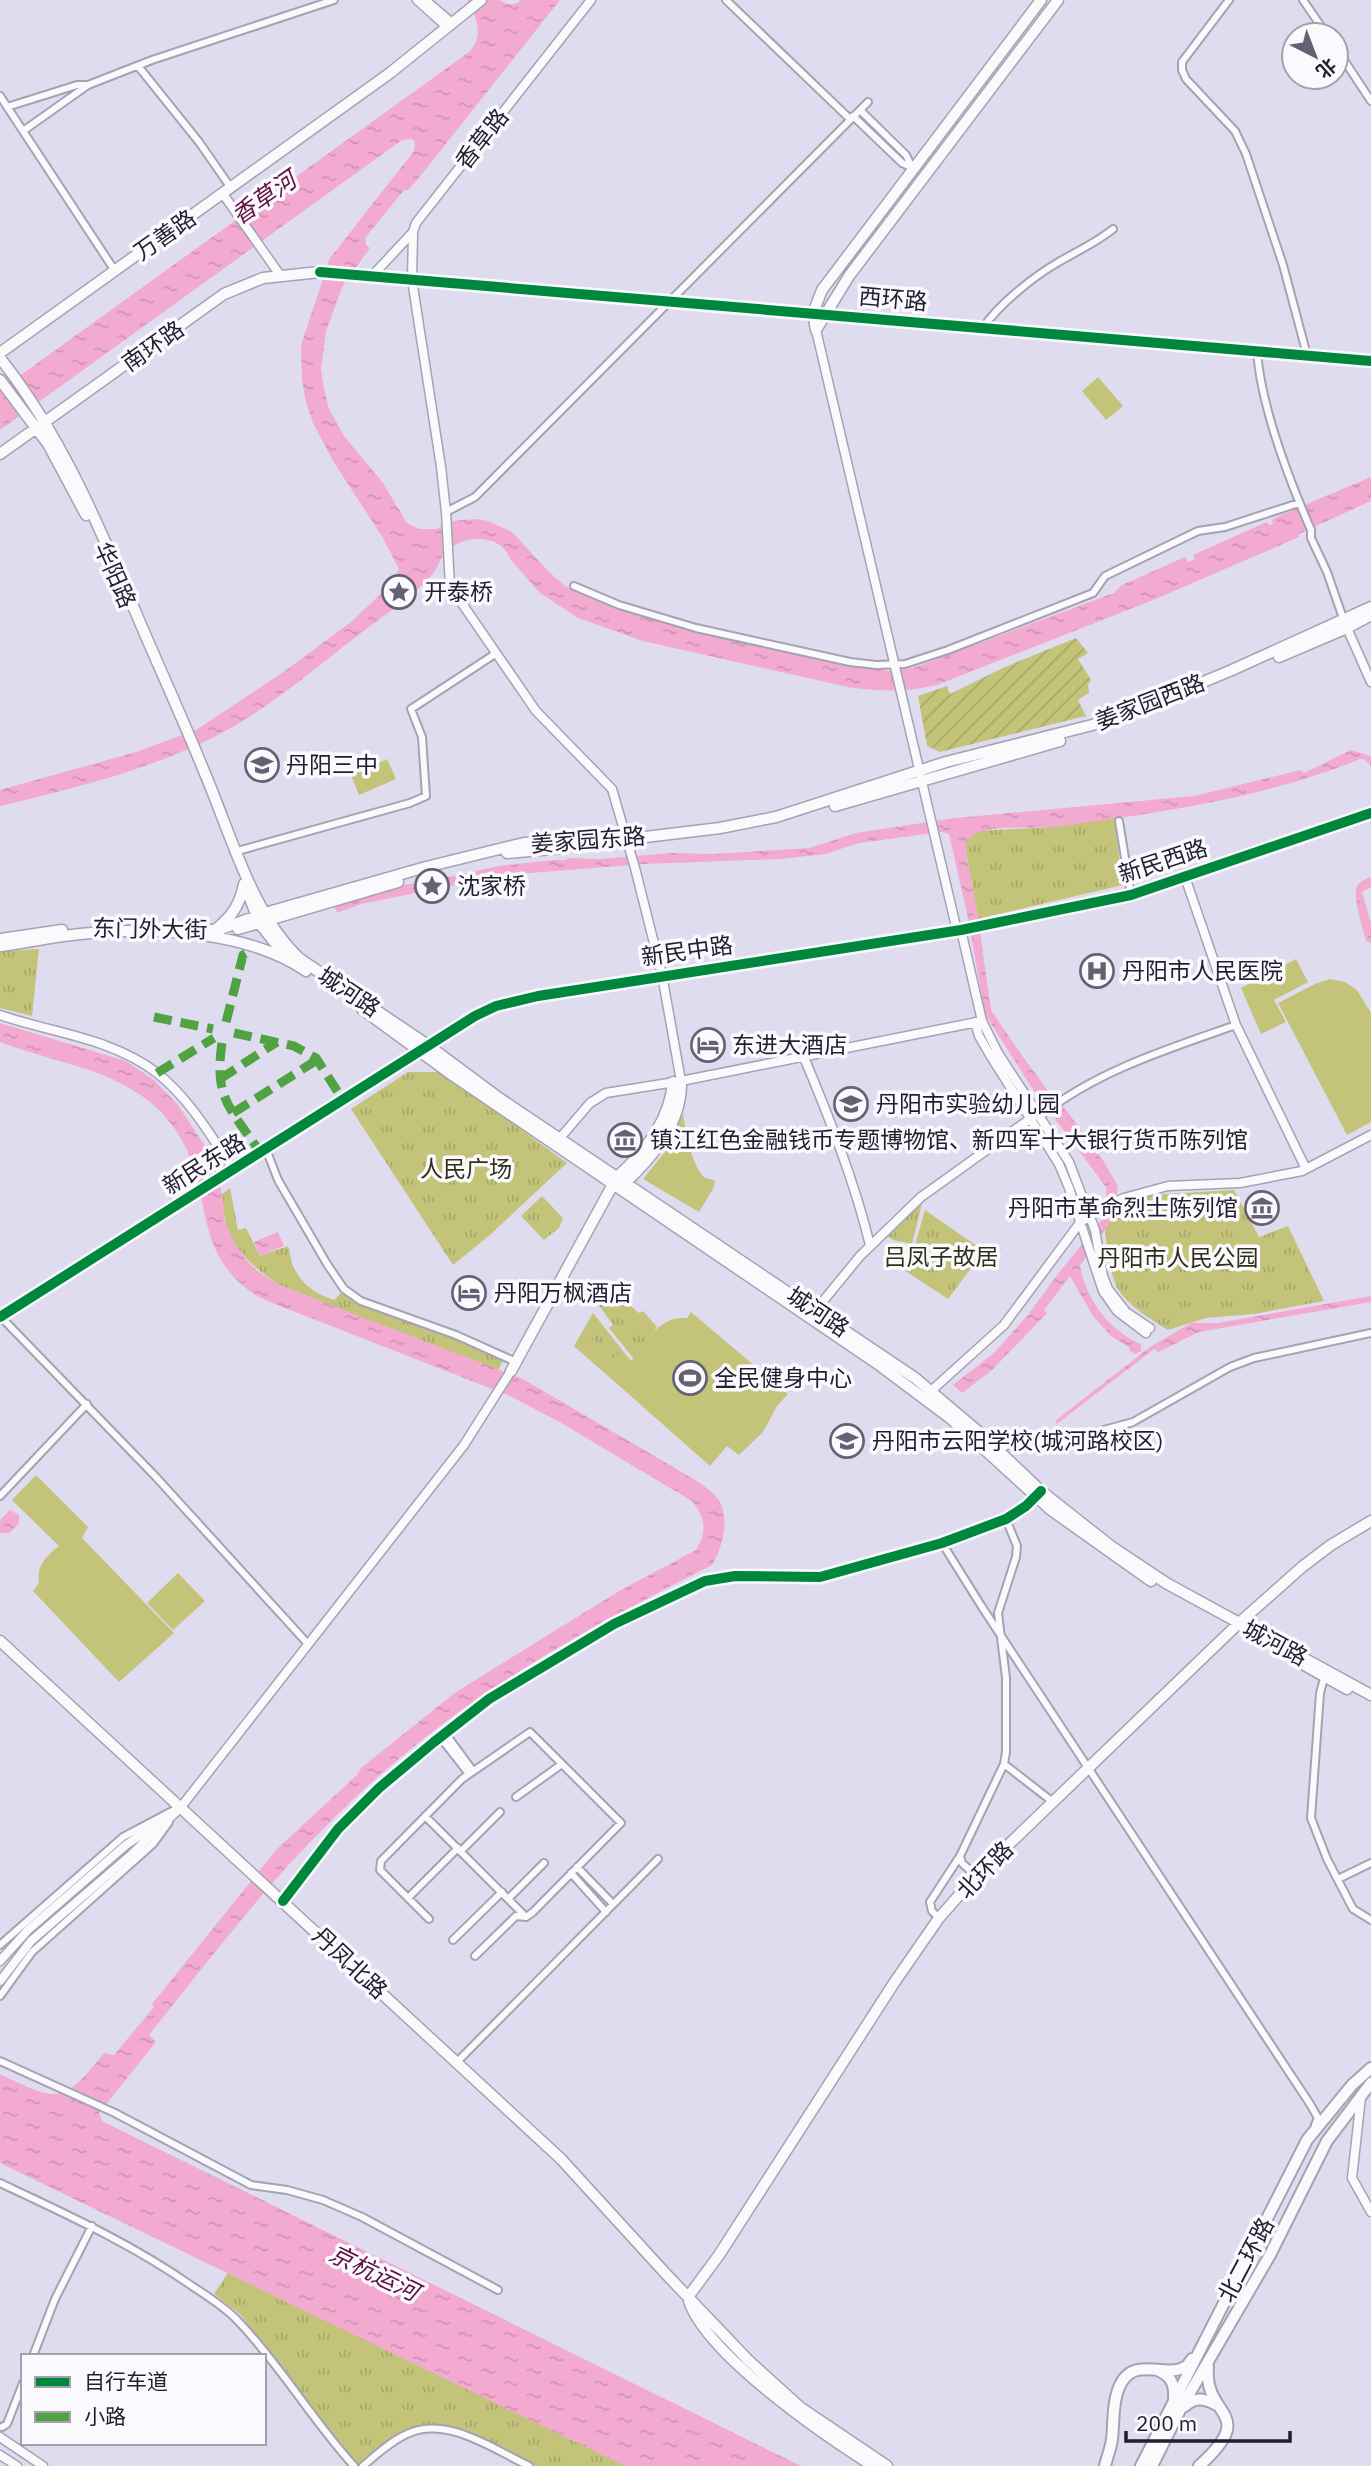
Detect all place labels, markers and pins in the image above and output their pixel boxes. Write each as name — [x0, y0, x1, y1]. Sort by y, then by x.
place icon: 开泰桥 — [380, 573, 418, 611]
place label: 开泰桥 — [424, 576, 493, 606]
school or university icon: 丹阳三中 — [243, 746, 281, 784]
place label: 丹阳三中 — [286, 749, 378, 779]
place icon: 沈家桥 — [413, 867, 451, 905]
place label: 沈家桥 — [457, 870, 526, 900]
hospital icon: 丹阳市人民医院 — [1078, 952, 1116, 990]
place label: 丹阳市人民医院 — [1122, 955, 1283, 985]
hotel icon: 东进大酒店 — [689, 1026, 727, 1064]
place label: 东进大酒店 — [732, 1029, 847, 1059]
school or university icon: 丹阳市实验幼儿园 — [832, 1085, 870, 1123]
place label: 丹阳市实验幼儿园 — [876, 1088, 1060, 1118]
museum icon: 镇江红色金融钱币专题博物馆、新四军十大银行货币陈列馆 — [606, 1121, 644, 1159]
place label: 镇江红色金融钱币专题博物馆、新四军十大银行货币陈列馆 — [650, 1124, 1248, 1154]
museum icon: 丹阳市革命烈士陈列馆 — [1243, 1189, 1281, 1227]
place label: 丹阳市革命烈士陈列馆 — [1008, 1192, 1238, 1222]
hotel icon: 丹阳万枫酒店 — [450, 1274, 488, 1312]
place label: 丹阳万枫酒店 — [494, 1277, 632, 1307]
sports icon: 全民健身中心 — [671, 1359, 709, 1397]
place label: 全民健身中心 — [714, 1362, 852, 1392]
school or university icon: 丹阳市云阳学校(城河路校区) — [828, 1422, 866, 1460]
place label: 丹阳市云阳学校(城河路校区) — [872, 1425, 1163, 1455]

